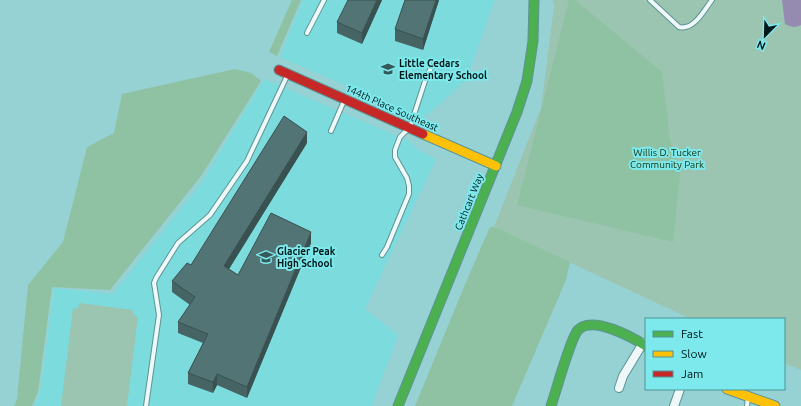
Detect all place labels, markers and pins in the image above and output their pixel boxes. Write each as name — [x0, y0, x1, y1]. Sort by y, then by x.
place label: Little Cedars Elementary School — [399, 58, 487, 81]
school or university icon: Little Cedars Elementary School — [380, 61, 396, 77]
place label: Glacier Peak High School — [277, 246, 336, 269]
school or university icon: Glacier Peak High School — [258, 249, 274, 265]

